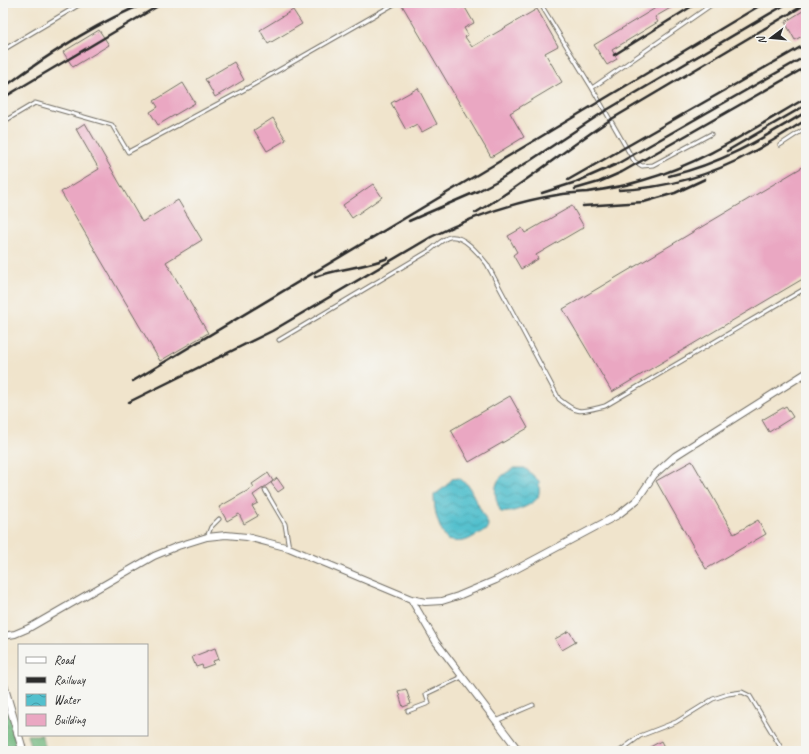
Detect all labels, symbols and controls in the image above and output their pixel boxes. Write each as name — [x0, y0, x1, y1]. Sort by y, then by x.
north arrow — [751, 18, 791, 58]
text: N — [753, 33, 769, 46]
legend — [18, 644, 148, 736]
text: Road — [54, 652, 76, 668]
text: Railway — [54, 672, 86, 688]
text: Water — [54, 692, 82, 708]
text: Building — [54, 712, 86, 728]

